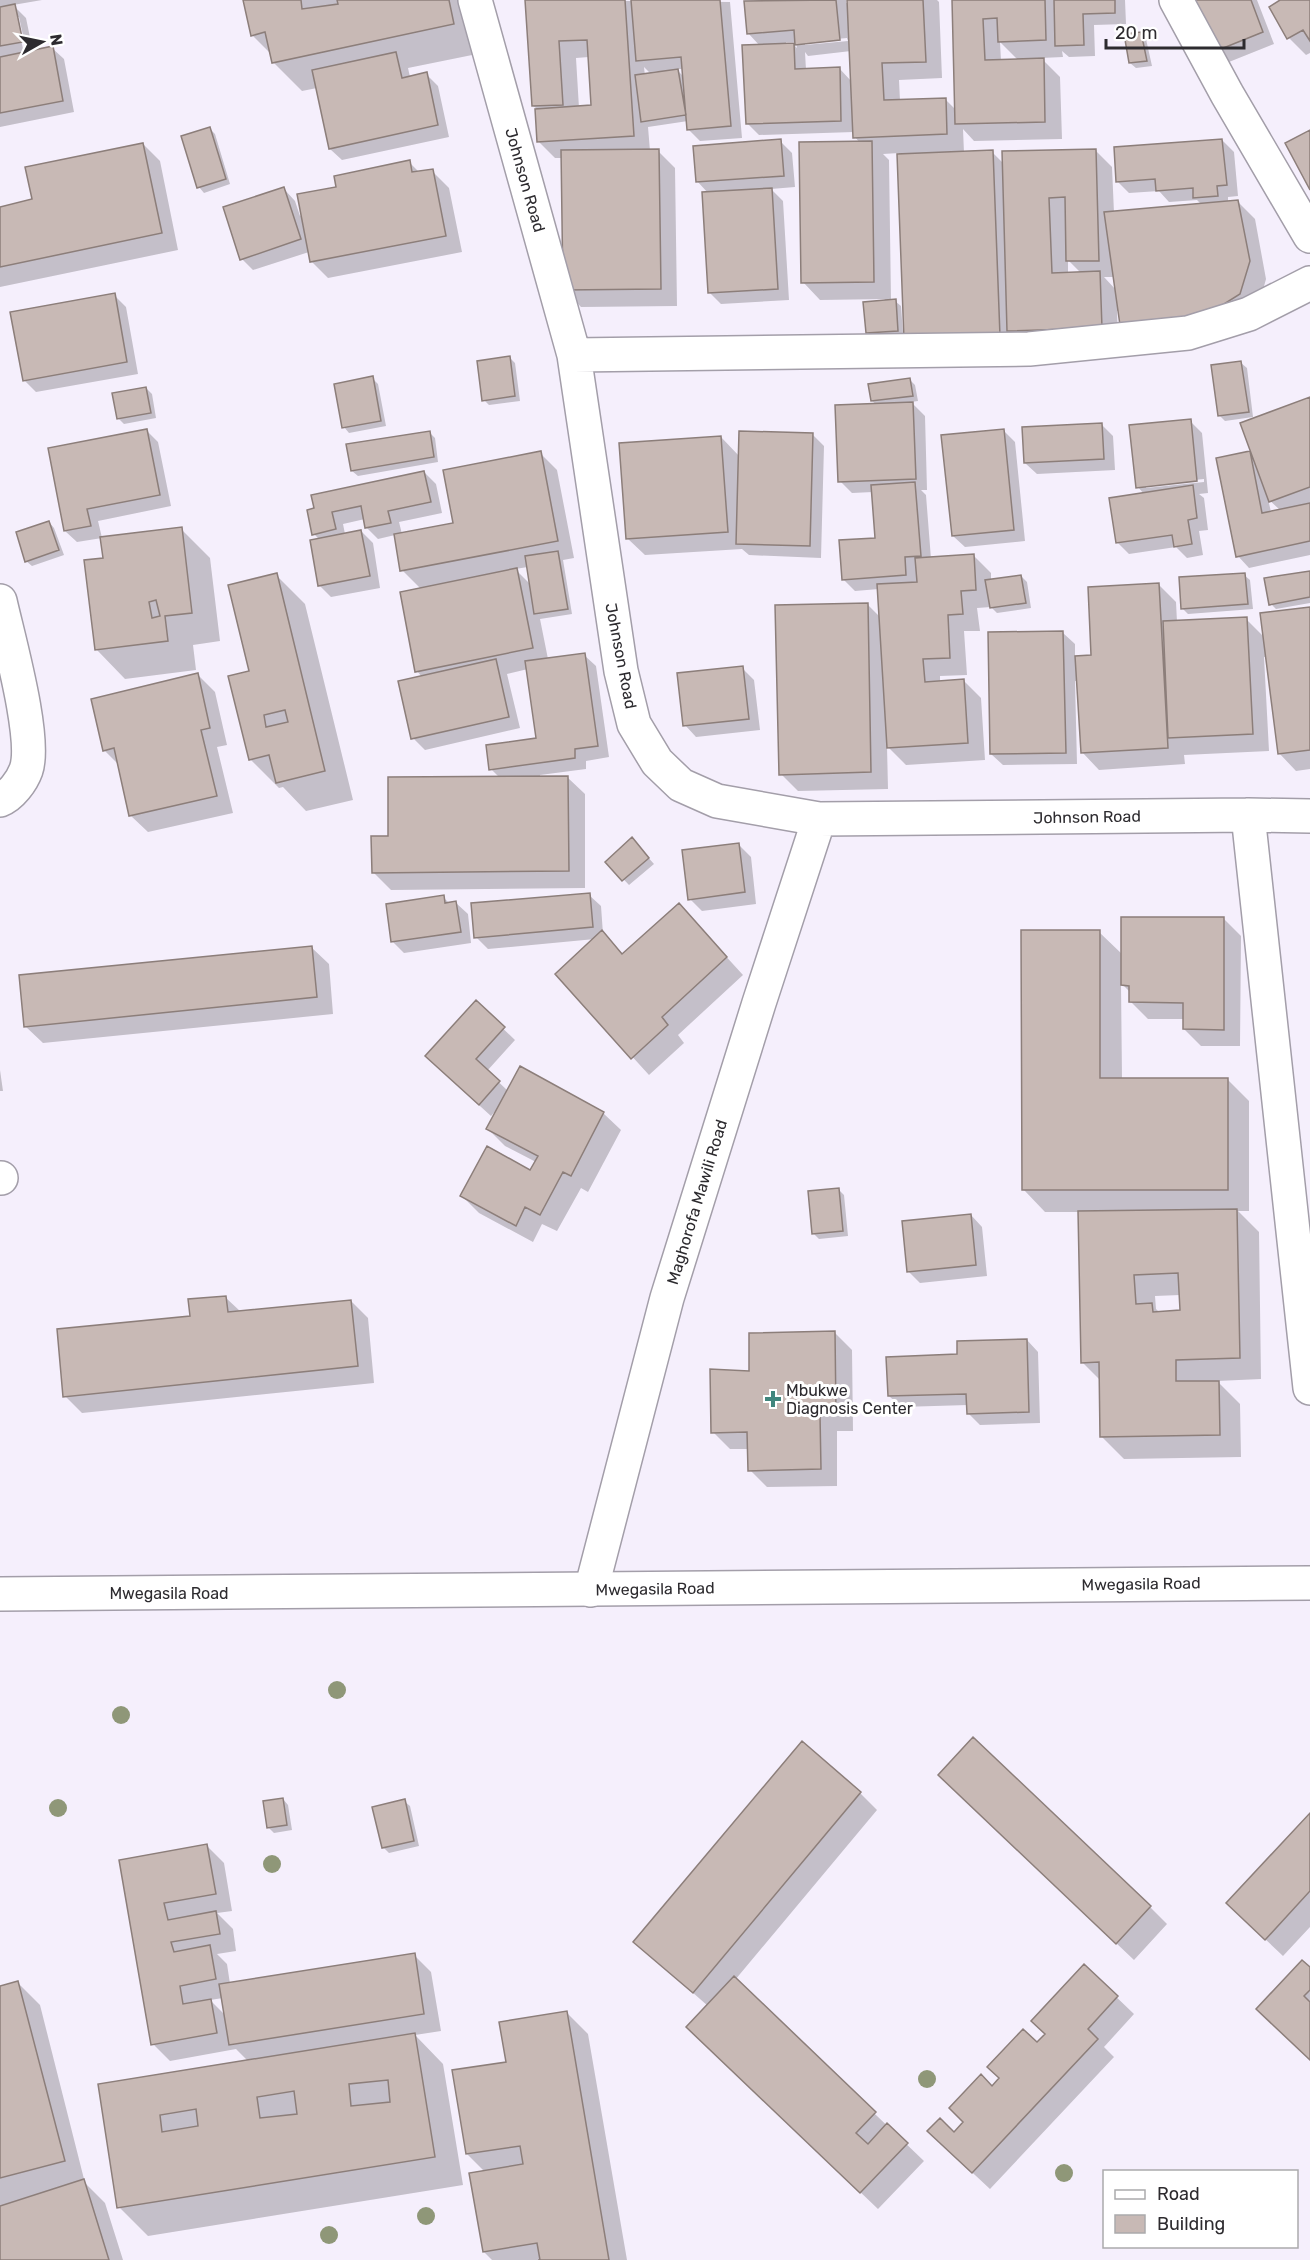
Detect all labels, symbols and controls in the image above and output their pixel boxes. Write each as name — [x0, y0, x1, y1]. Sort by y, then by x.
north arrow — [12, 12, 72, 72]
scale bar — [1106, 12, 1244, 50]
text: 20 m — [1115, 22, 1157, 44]
text: N — [46, 33, 67, 47]
street label: Johnson Road — [501, 126, 549, 234]
street label: Johnson Road — [601, 601, 641, 711]
street label: Johnson Road — [1033, 807, 1141, 827]
street label: Maghorofa Mawili Road — [663, 1117, 731, 1287]
place label: Mbukwe Diagnosis Center — [786, 1381, 913, 1418]
marker: Mbukwe Diagnosis Center — [764, 1390, 782, 1408]
street label: Mwegasila Road — [1081, 1573, 1201, 1595]
street label: Mwegasila Road — [595, 1578, 715, 1600]
street label: Mwegasila Road — [109, 1584, 229, 1603]
legend — [1103, 2170, 1298, 2248]
text: Road — [1157, 2183, 1200, 2205]
text: Building — [1157, 2213, 1225, 2235]

